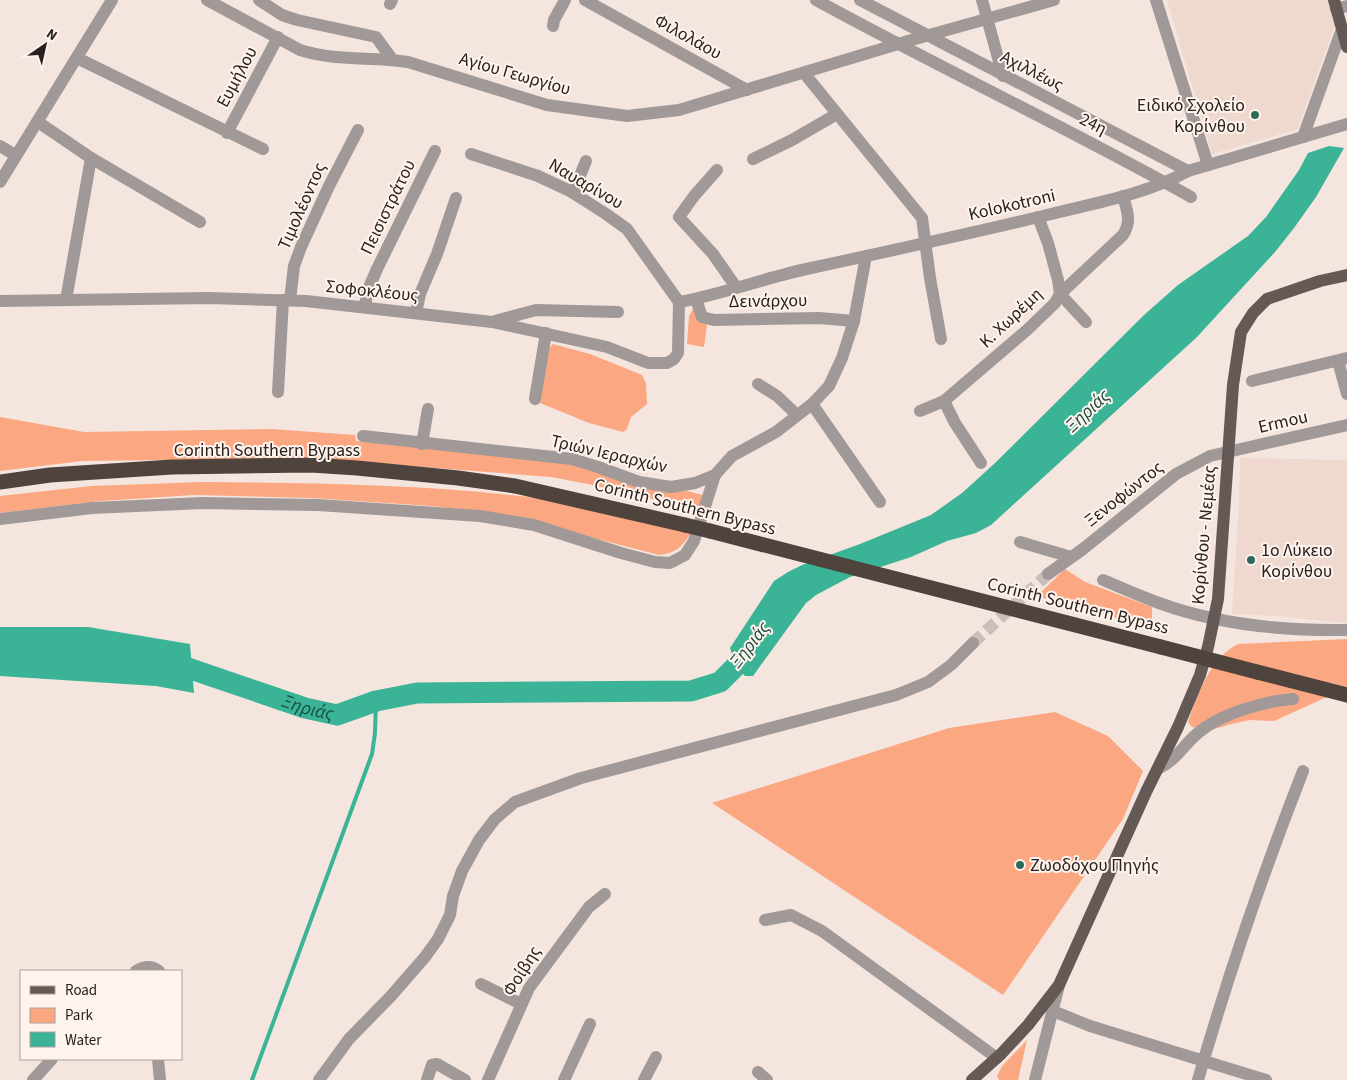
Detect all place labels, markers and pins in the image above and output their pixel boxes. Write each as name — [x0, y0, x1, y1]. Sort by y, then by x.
place label: Ειδικό Σχολείο Κορίνθου — [1137, 93, 1245, 139]
marker: Ειδικό Σχολείο Κορίνθου — [1249, 109, 1261, 121]
place label: 1ο Λύκειο Κορίνθου — [1261, 538, 1333, 584]
marker: 1ο Λύκειο Κορίνθου — [1245, 554, 1257, 566]
place label: Ζωοδόχου Πηγής — [1030, 853, 1159, 878]
marker: Ζωοδόχου Πηγής — [1014, 859, 1026, 871]

